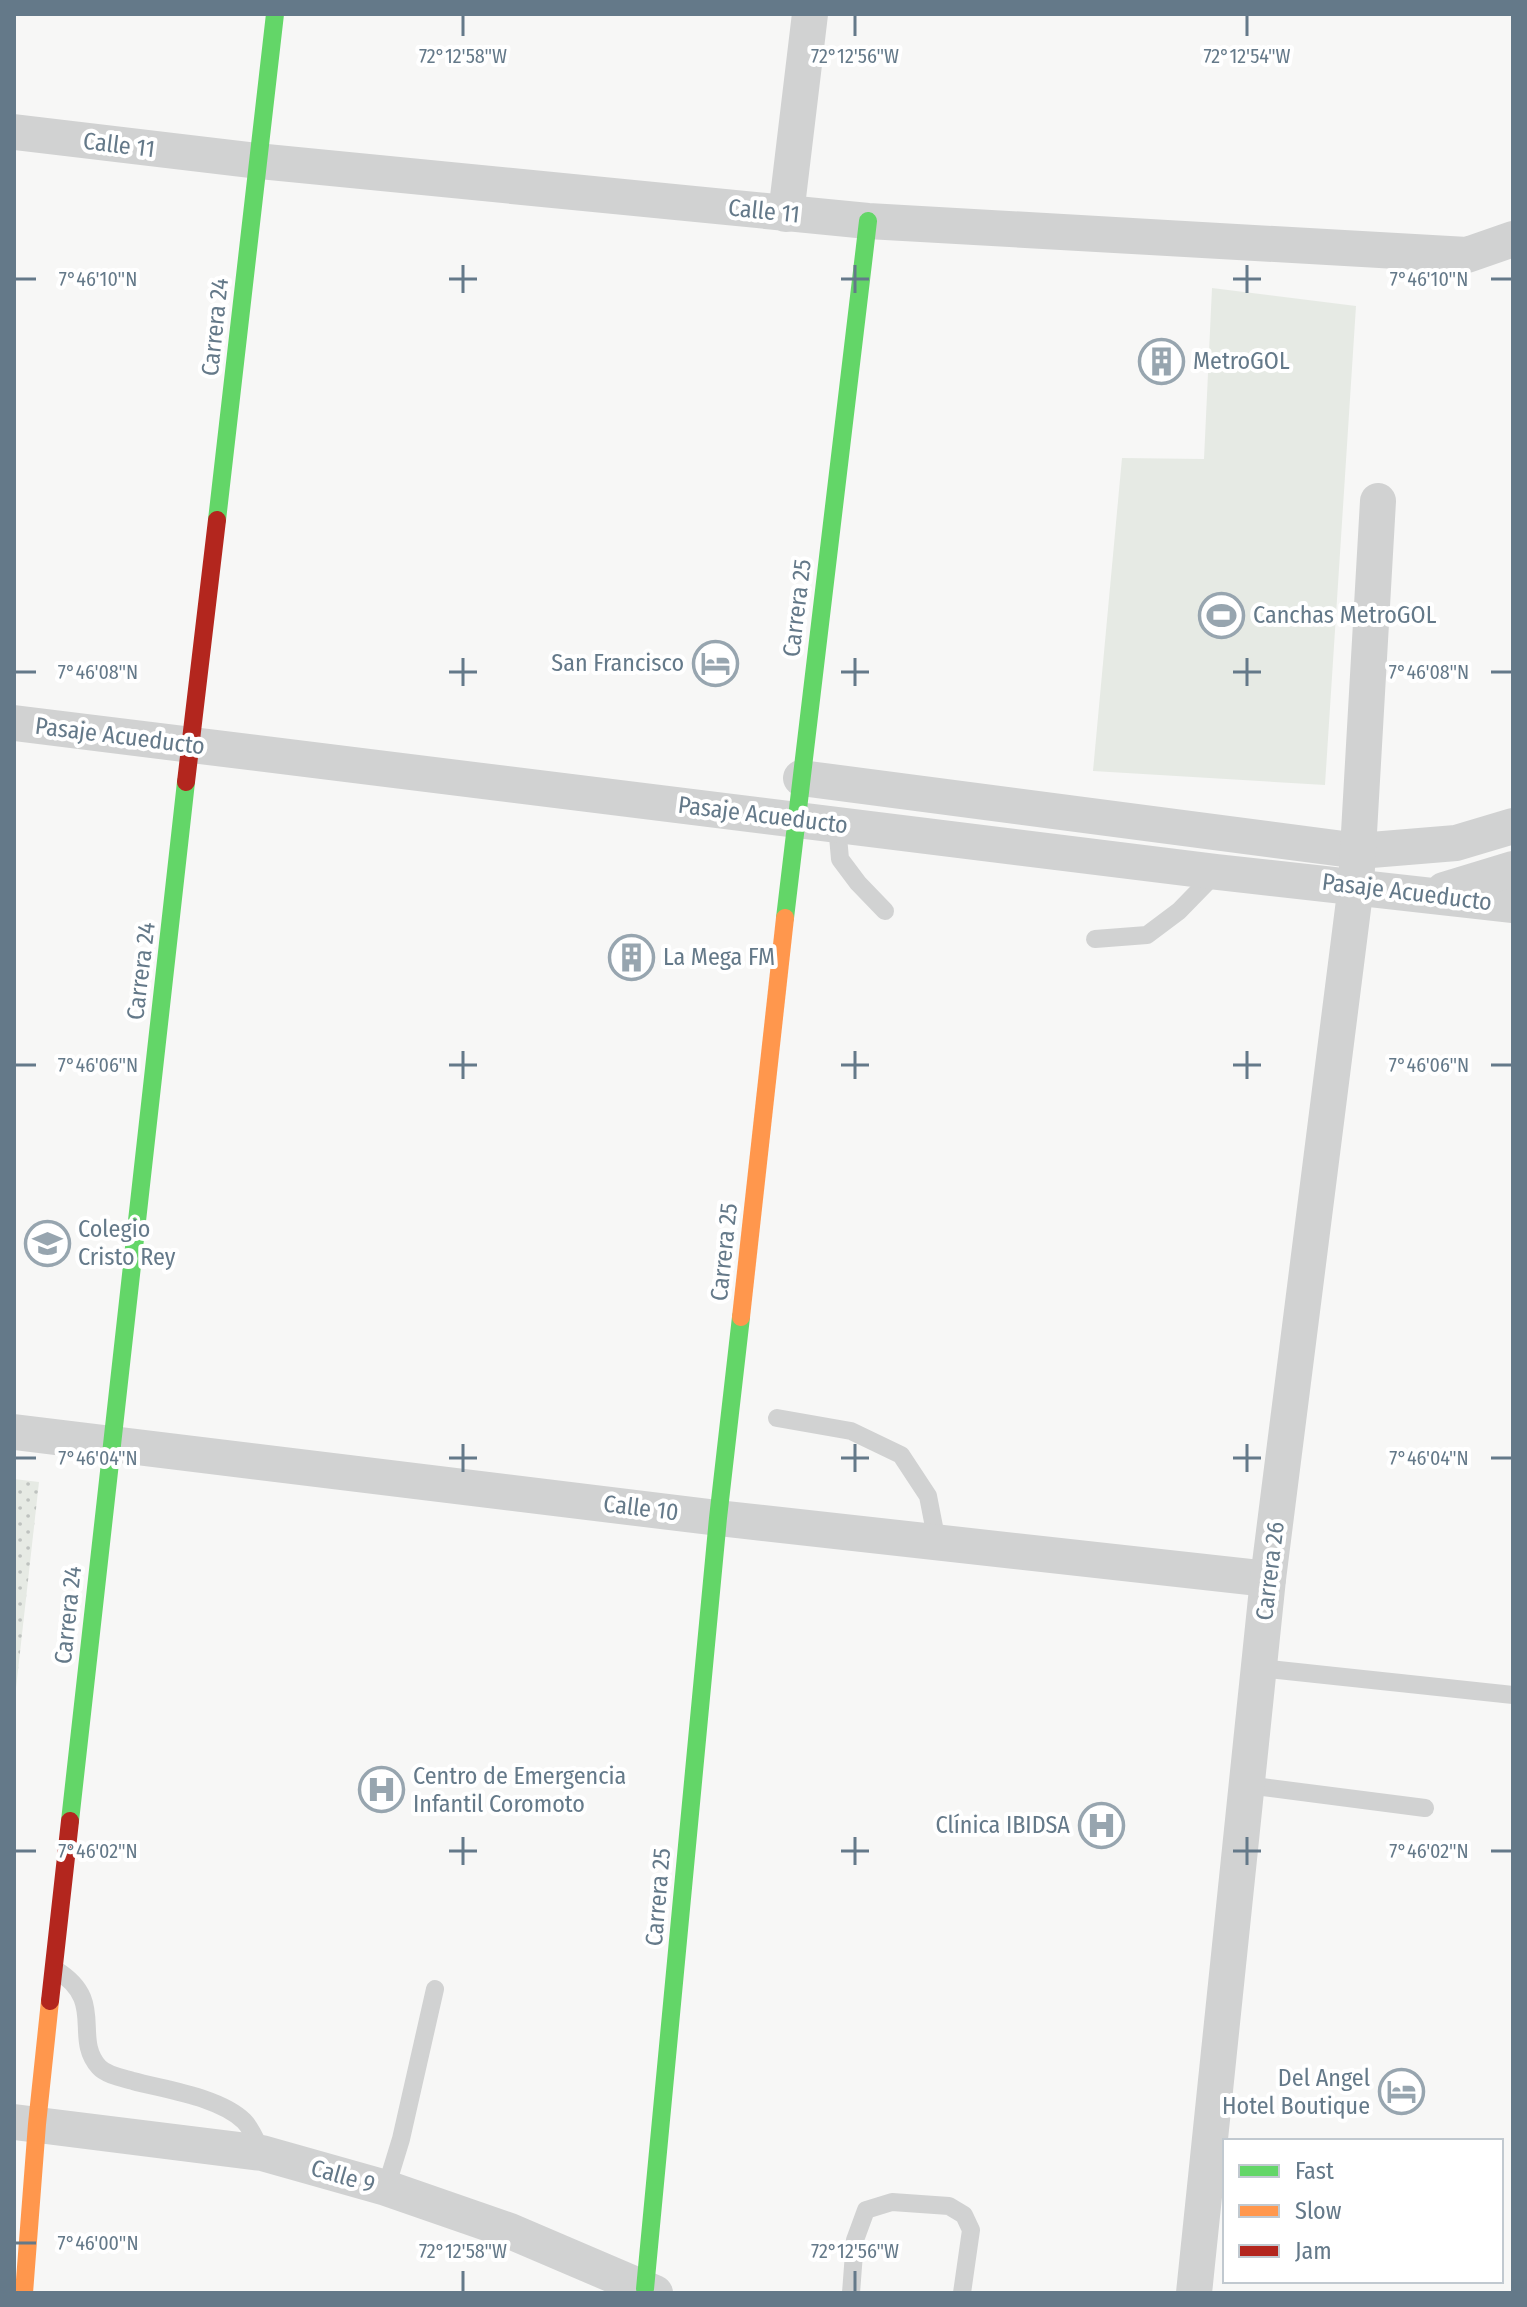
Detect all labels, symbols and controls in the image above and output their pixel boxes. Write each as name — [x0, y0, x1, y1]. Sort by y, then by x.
text: 72°12'58"W — [419, 44, 507, 68]
text: 72°12'56"W — [811, 44, 899, 68]
text: 72°12'54"W — [1203, 44, 1291, 68]
street label: Calle 11 — [82, 127, 156, 163]
street label: Calle 11 — [727, 193, 801, 229]
text: 7°46'10"N — [59, 267, 137, 291]
text: 7°46'10"N — [1390, 267, 1468, 291]
street label: Carrera 24 — [196, 277, 234, 377]
building icon: MetroGOL — [1138, 337, 1186, 385]
place label: MetroGOL — [1193, 347, 1290, 375]
street label: Carrera 25 — [777, 558, 817, 658]
sports icon: Canchas MetroGOL — [1198, 591, 1246, 639]
place label: Canchas MetroGOL — [1253, 601, 1437, 629]
hotel icon: San Francisco — [691, 639, 739, 687]
place label: San Francisco — [551, 649, 684, 677]
text: 7°46'08"N — [58, 660, 138, 684]
text: 7°46'08"N — [1389, 660, 1469, 684]
street label: Pasaje Acueducto — [33, 712, 207, 760]
street label: Pasaje Acueducto — [676, 791, 850, 839]
street label: Pasaje Acueducto — [1320, 868, 1494, 916]
street label: Carrera 24 — [121, 920, 161, 1022]
building icon: La Mega FM — [608, 933, 656, 981]
place label: La Mega FM — [663, 943, 775, 971]
text: 7°46'06"N — [58, 1053, 138, 1077]
text: 7°46'06"N — [1389, 1053, 1469, 1077]
street label: Carrera 25 — [705, 1202, 743, 1302]
place label: Colegio Cristo Rey — [78, 1215, 176, 1271]
school or university icon: Colegio Cristo Rey — [23, 1219, 71, 1267]
text: 7°46'04"N — [58, 1446, 138, 1470]
text: 7°46'04"N — [1389, 1446, 1469, 1470]
street label: Calle 10 — [602, 1490, 680, 1526]
street label: Carrera 26 — [1250, 1520, 1290, 1622]
street label: Carrera 24 — [49, 1565, 87, 1665]
place label: Centro de Emergencia Infantil Coromoto — [413, 1762, 626, 1818]
hospital icon: Centro de Emergencia Infantil Coromoto — [358, 1766, 406, 1814]
hospital icon: Clínica IBIDSA — [1077, 1801, 1125, 1849]
place label: Clínica IBIDSA — [935, 1811, 1070, 1839]
text: 7°46'02"N — [58, 1839, 138, 1863]
text: 7°46'02"N — [1389, 1839, 1469, 1863]
street label: Carrera 25 — [640, 1847, 676, 1947]
place label: Del Angel Hotel Boutique — [1222, 2064, 1370, 2120]
hotel icon: Del Angel Hotel Boutique — [1377, 2068, 1425, 2116]
legend — [1223, 2139, 1503, 2283]
street label: Calle 9 — [308, 2154, 378, 2198]
text: Fast — [1295, 2157, 1334, 2185]
text: Slow — [1295, 2197, 1342, 2225]
text: 7°46'00"N — [57, 2231, 139, 2255]
text: Jam — [1295, 2237, 1332, 2265]
text: 72°12'58"W — [419, 2239, 507, 2263]
text: 72°12'56"W — [811, 2239, 899, 2263]

